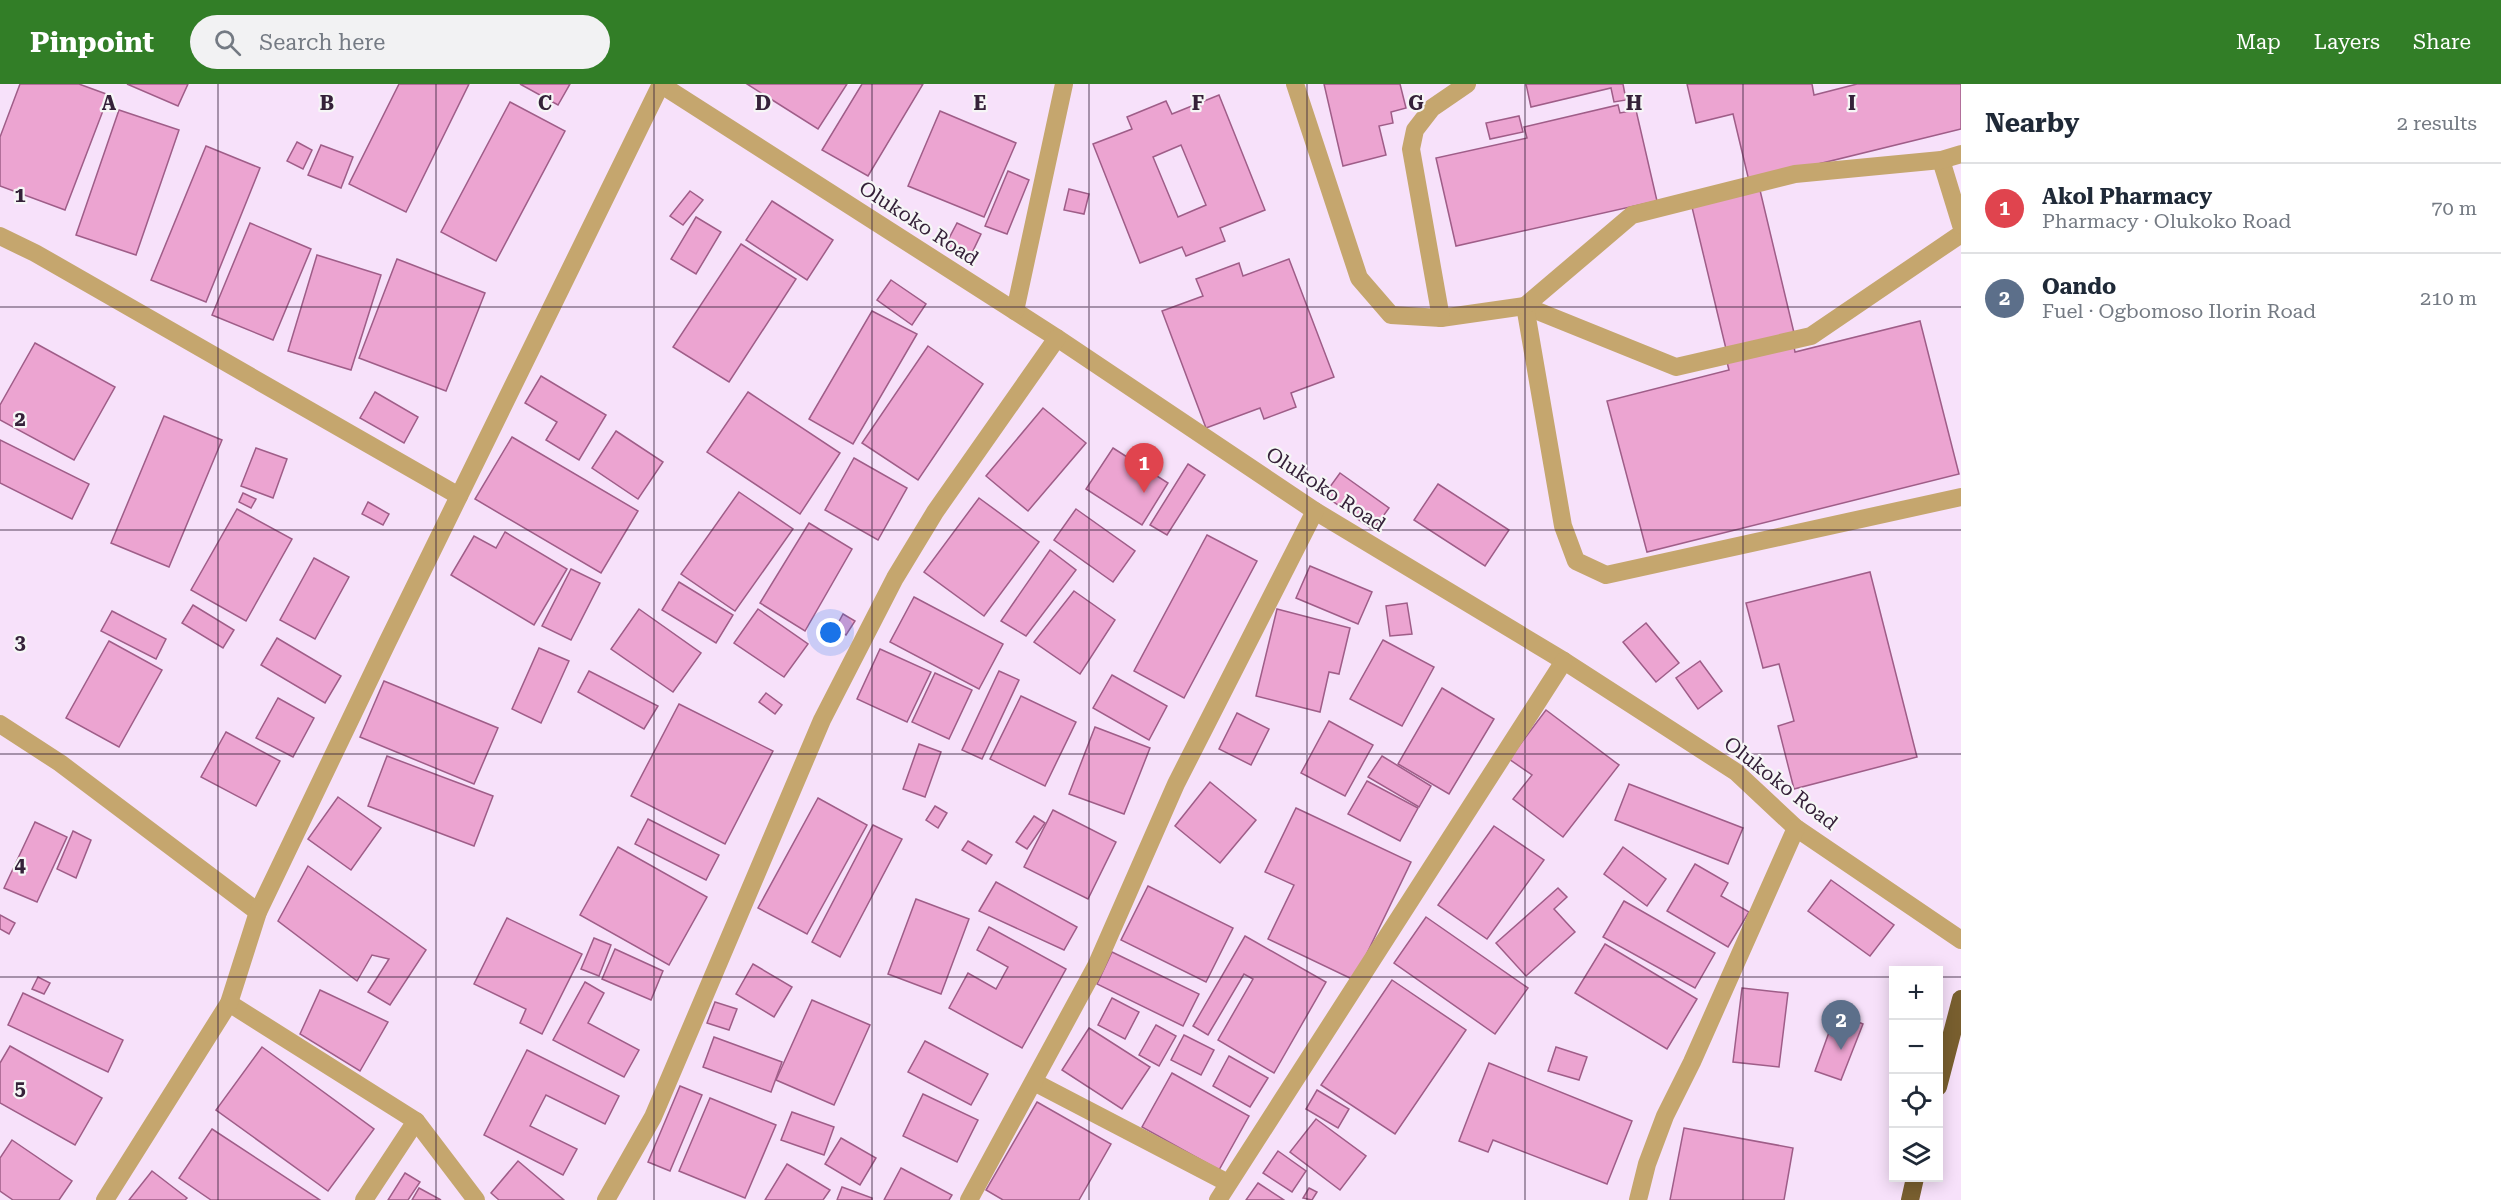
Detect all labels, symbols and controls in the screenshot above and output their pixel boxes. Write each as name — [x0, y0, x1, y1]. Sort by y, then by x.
search box — [190, 15, 610, 69]
text: Pinpoint — [30, 26, 154, 59]
icon: search — [211, 26, 244, 59]
text: Search here — [259, 30, 385, 55]
text: Map — [2236, 30, 2281, 54]
text: Layers — [2314, 30, 2380, 54]
text: Share — [2413, 30, 2471, 54]
text: A — [102, 91, 117, 115]
text: B — [320, 91, 334, 115]
text: C — [538, 91, 552, 115]
text: D — [755, 91, 771, 115]
text: E — [974, 91, 987, 115]
text: F — [1192, 91, 1204, 115]
text: G — [1408, 91, 1424, 115]
text: H — [1626, 91, 1642, 115]
text: I — [1848, 91, 1856, 115]
text: Nearby — [1985, 108, 2079, 138]
text: 2 results — [2397, 111, 2477, 135]
street label: Olukoko Road — [855, 176, 983, 271]
text: 1 — [14, 183, 26, 207]
text: Akol Pharmacy — [2042, 184, 2212, 209]
text: 1 — [1999, 196, 2010, 220]
text: 70 m — [2431, 196, 2477, 220]
text: Pharmacy · Olukoko Road — [2042, 209, 2291, 233]
text: Oando — [2042, 274, 2116, 299]
text: 2 — [1999, 286, 2010, 310]
text: 210 m — [2420, 286, 2477, 310]
text: Fuel · Ogbomoso Ilorin Road — [2042, 299, 2316, 323]
text: 2 — [14, 407, 26, 431]
street label: Olukoko Road — [1262, 442, 1390, 537]
pin: 1 — [1124, 444, 1164, 493]
your location — [816, 618, 845, 647]
text: 3 — [14, 630, 26, 654]
street label: Olukoko Road — [1719, 731, 1843, 835]
text: 4 — [14, 853, 26, 877]
map controls — [1889, 966, 1943, 1182]
button: + — [1889, 966, 1943, 1020]
pin: 2 — [1822, 1000, 1860, 1050]
button: − — [1889, 1020, 1943, 1074]
button: locate — [1889, 1074, 1943, 1128]
text: 5 — [14, 1076, 26, 1100]
button: layers — [1889, 1128, 1943, 1182]

